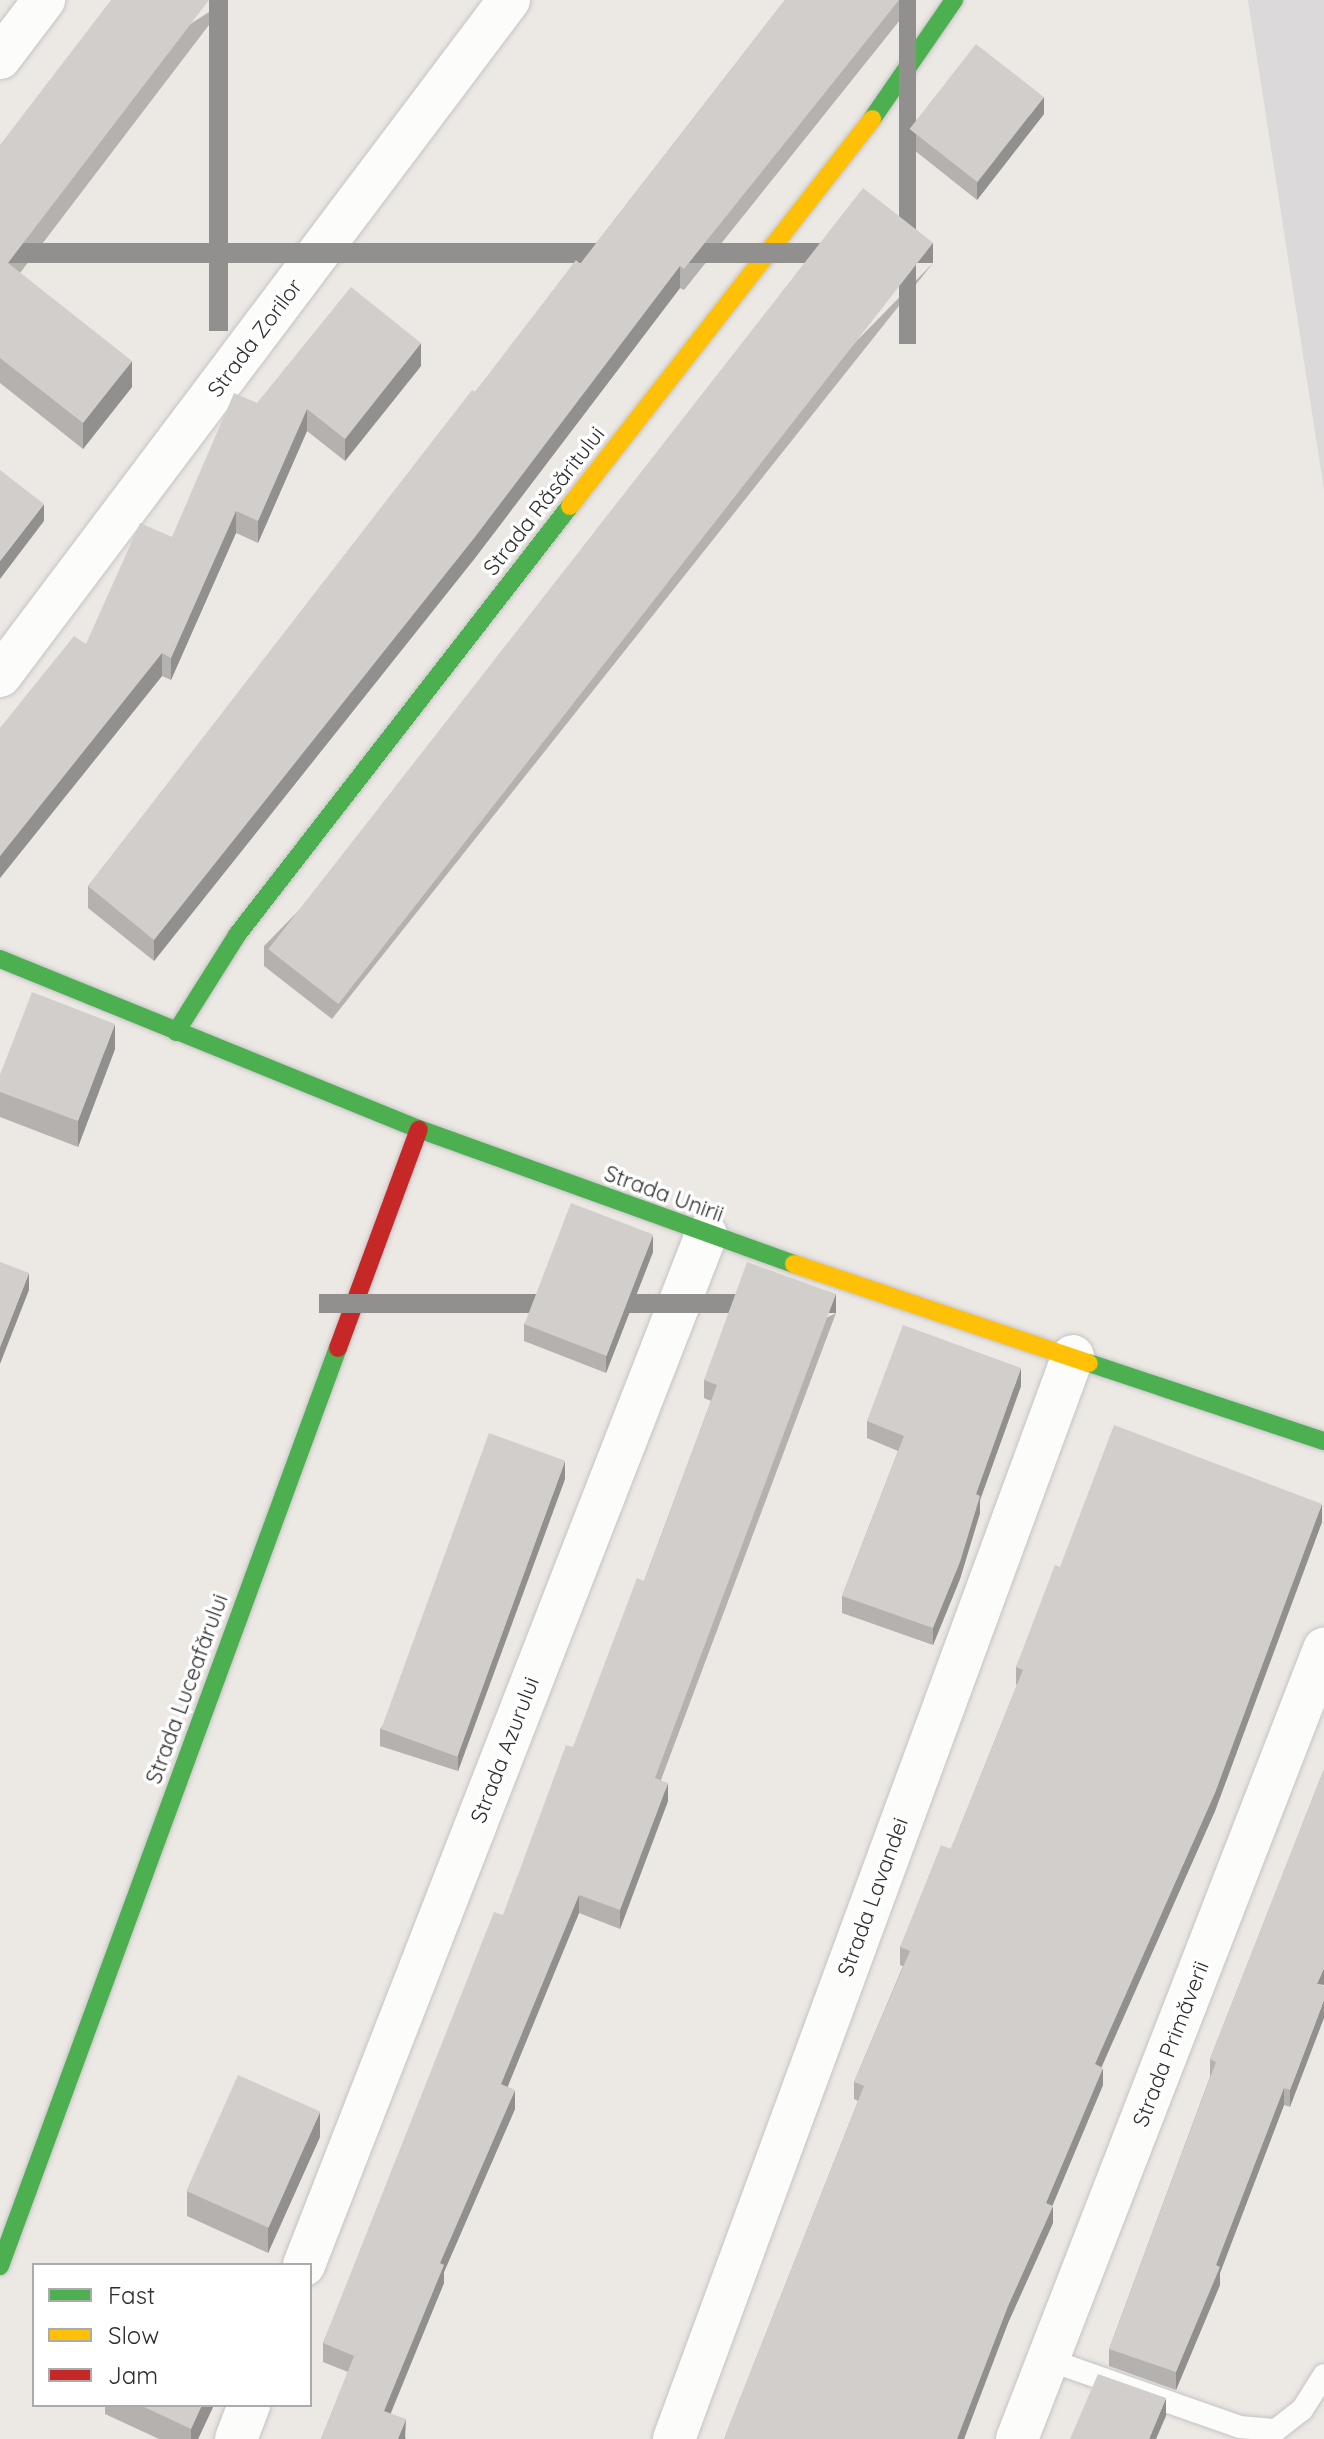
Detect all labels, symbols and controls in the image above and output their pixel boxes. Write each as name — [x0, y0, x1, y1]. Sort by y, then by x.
street label: Strada Zorilor — [202, 274, 308, 402]
street label: Strada Răsăritului — [478, 421, 610, 581]
street label: Strada Unirii — [601, 1160, 727, 1228]
street label: Strada Luceafǎrului — [140, 1591, 234, 1787]
street label: Strada Azurului — [465, 1673, 545, 1827]
street label: Strada Lavandei — [832, 1814, 914, 1980]
street label: Strada Primăverii — [1127, 1957, 1215, 2131]
legend — [32, 2263, 312, 2407]
text: Fast — [108, 2280, 155, 2310]
text: Slow — [108, 2320, 159, 2350]
text: Jam — [108, 2360, 158, 2390]

